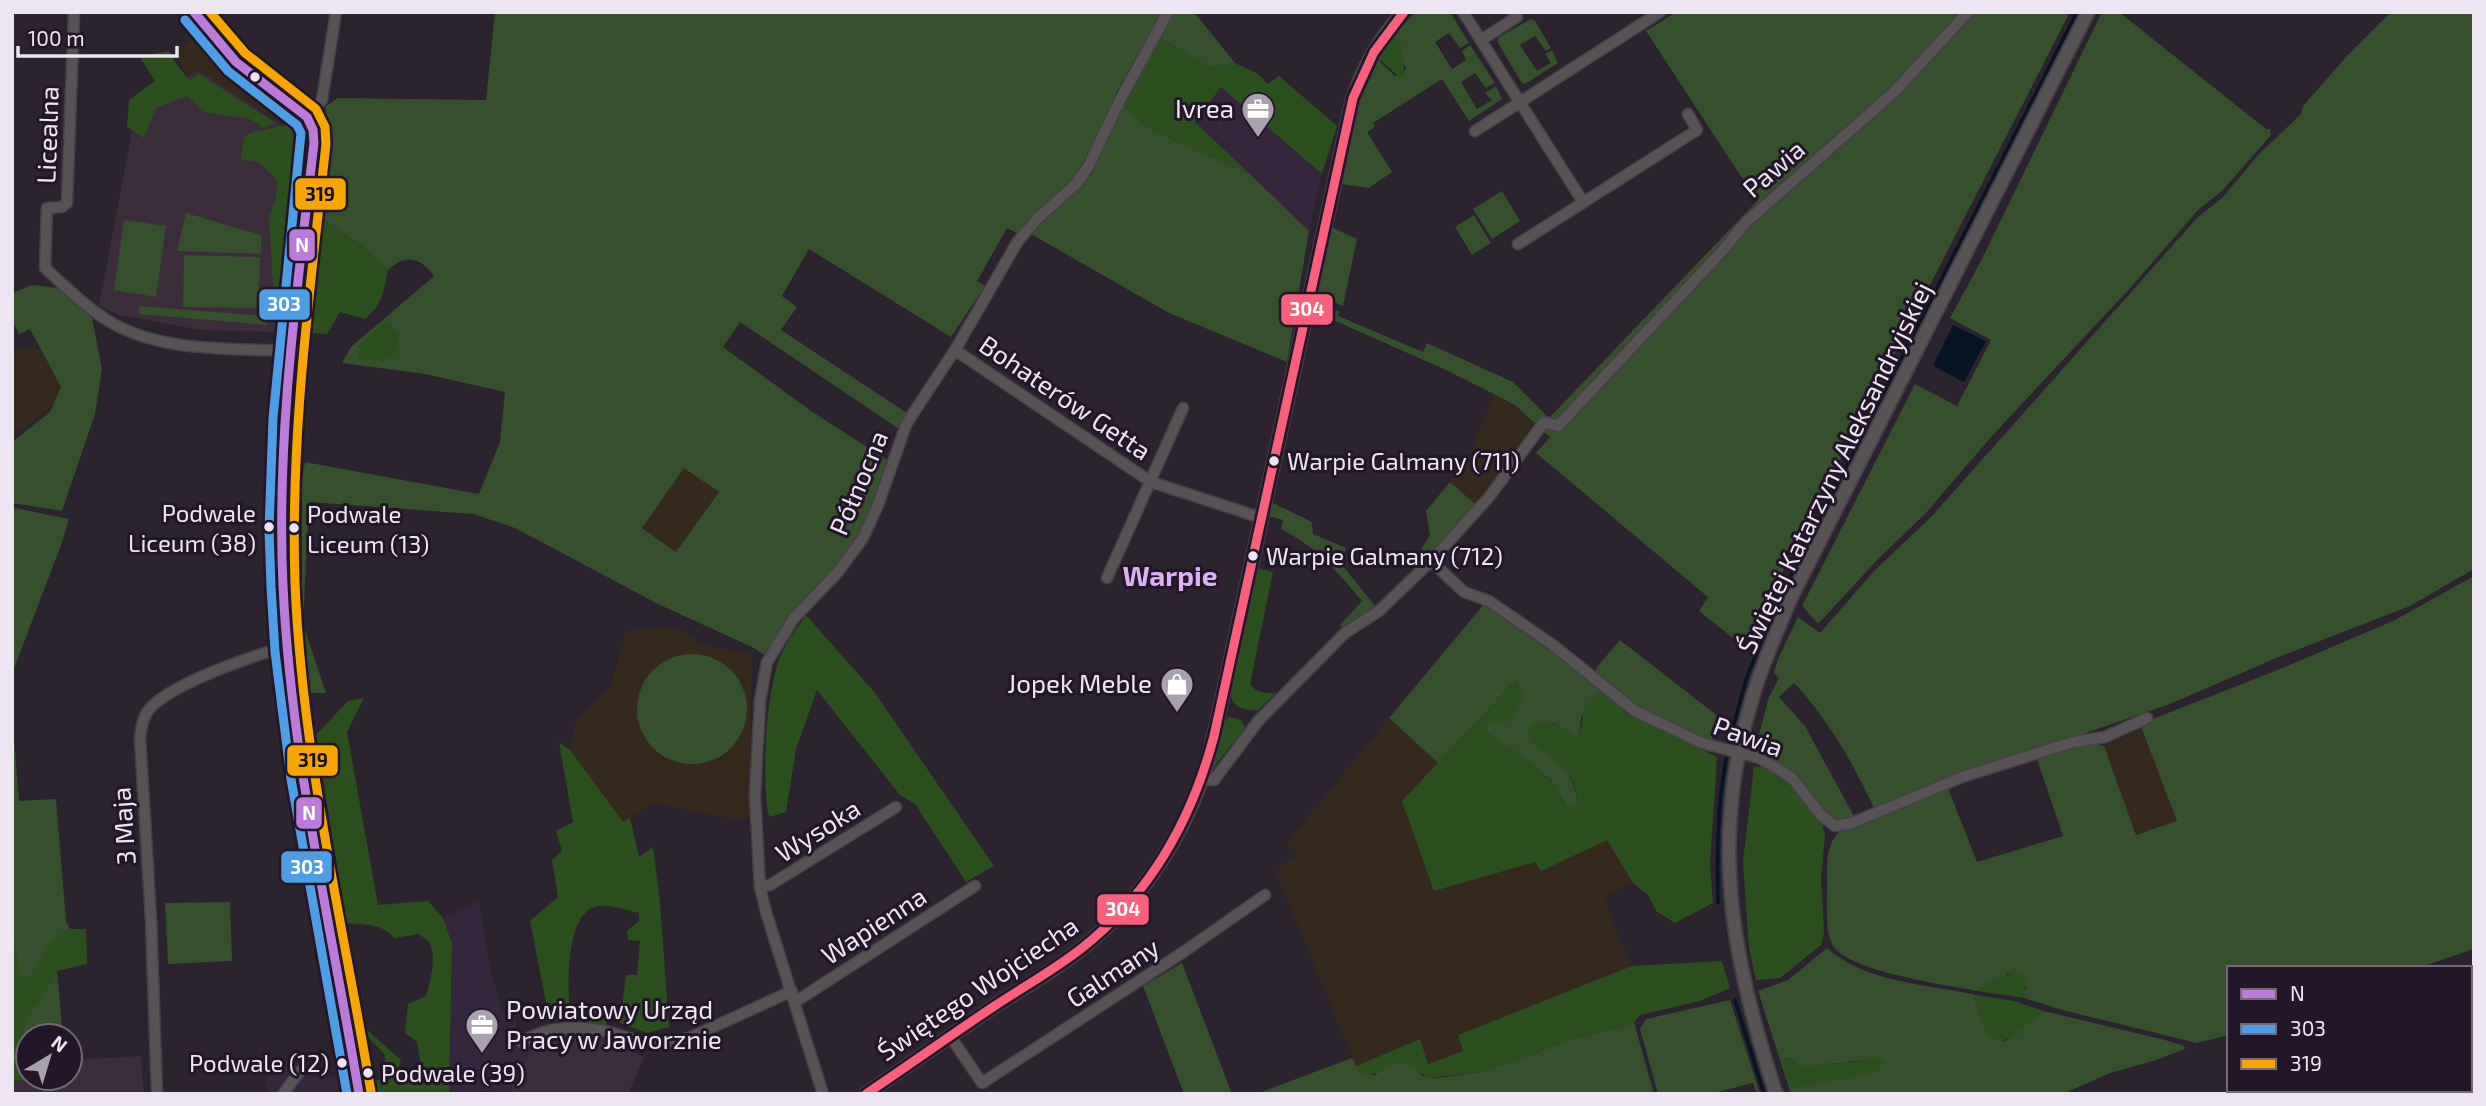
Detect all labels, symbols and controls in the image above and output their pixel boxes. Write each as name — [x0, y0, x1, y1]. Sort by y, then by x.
scale bar — [18, 14, 177, 58]
text: 100 m — [28, 25, 85, 50]
unlabelled marker — [248, 70, 262, 84]
street label: Licealna — [29, 86, 64, 184]
office icon: Ivrea — [1239, 90, 1277, 139]
place label: Ivrea — [1175, 92, 1234, 123]
street label: Pawia — [1736, 133, 1810, 203]
line badge: 319 — [294, 177, 347, 211]
text: 319 — [305, 182, 335, 205]
line badge: N — [288, 228, 316, 262]
text: N — [295, 233, 309, 256]
street label: Świętej Katarzyny Aleksandryjskiej — [1730, 276, 1937, 658]
line badge: 303 — [258, 288, 311, 321]
text: 303 — [267, 292, 301, 315]
line badge: 304 — [1280, 293, 1334, 326]
text: 304 — [1290, 297, 1324, 320]
street label: Bohaterów Getta — [974, 328, 1157, 466]
street label: Północna — [822, 426, 893, 539]
place label: Warpie Galmany (711) — [1287, 446, 1520, 475]
marker: Warpie Galmany (711) — [1267, 454, 1281, 468]
place label: Podwale Liceum (38) — [128, 498, 256, 557]
place label: Podwale Liceum (13) — [307, 499, 429, 558]
marker: Podwale Liceum (38) — [262, 520, 276, 534]
marker: Podwale Liceum (13) — [287, 521, 301, 535]
place label: Warpie Galmany (712) — [1266, 541, 1503, 570]
marker: Warpie Galmany (712) — [1246, 549, 1260, 563]
district label: Warpie — [1122, 558, 1218, 592]
shop icon: Jopek Meble — [1158, 665, 1196, 714]
place label: Jopek Meble — [1007, 667, 1152, 698]
street label: Pawia — [1710, 709, 1787, 762]
line badge: 319 — [286, 744, 339, 777]
text: 319 — [298, 748, 328, 771]
street label: 3 Maja — [104, 786, 141, 866]
street label: Wysoka — [769, 792, 865, 868]
line badge: N — [295, 796, 323, 830]
text: N — [302, 801, 316, 824]
line badge: 303 — [280, 850, 333, 884]
text: 303 — [290, 855, 324, 878]
street label: Wapienna — [815, 879, 931, 970]
line badge: 304 — [1096, 893, 1150, 926]
text: 304 — [1106, 897, 1140, 920]
street label: Świętego Wojciecha — [871, 909, 1083, 1066]
street label: Galmany — [1060, 930, 1165, 1013]
legend — [2227, 966, 2472, 1092]
text: N — [2290, 980, 2305, 1005]
place label: Powiatowy Urząd Pracy w Jaworznie — [506, 993, 722, 1054]
office icon: Powiatowy Urząd Pracy w Jaworznie — [463, 1006, 501, 1055]
text: 303 — [2290, 1015, 2326, 1040]
north arrow — [14, 1022, 84, 1092]
text: N — [47, 1030, 72, 1056]
place label: Podwale (12) — [189, 1048, 329, 1077]
text: 319 — [2290, 1050, 2322, 1075]
marker: Podwale (12) — [335, 1056, 349, 1070]
place label: Podwale (39) — [381, 1058, 525, 1087]
marker: Podwale (39) — [361, 1066, 375, 1080]

